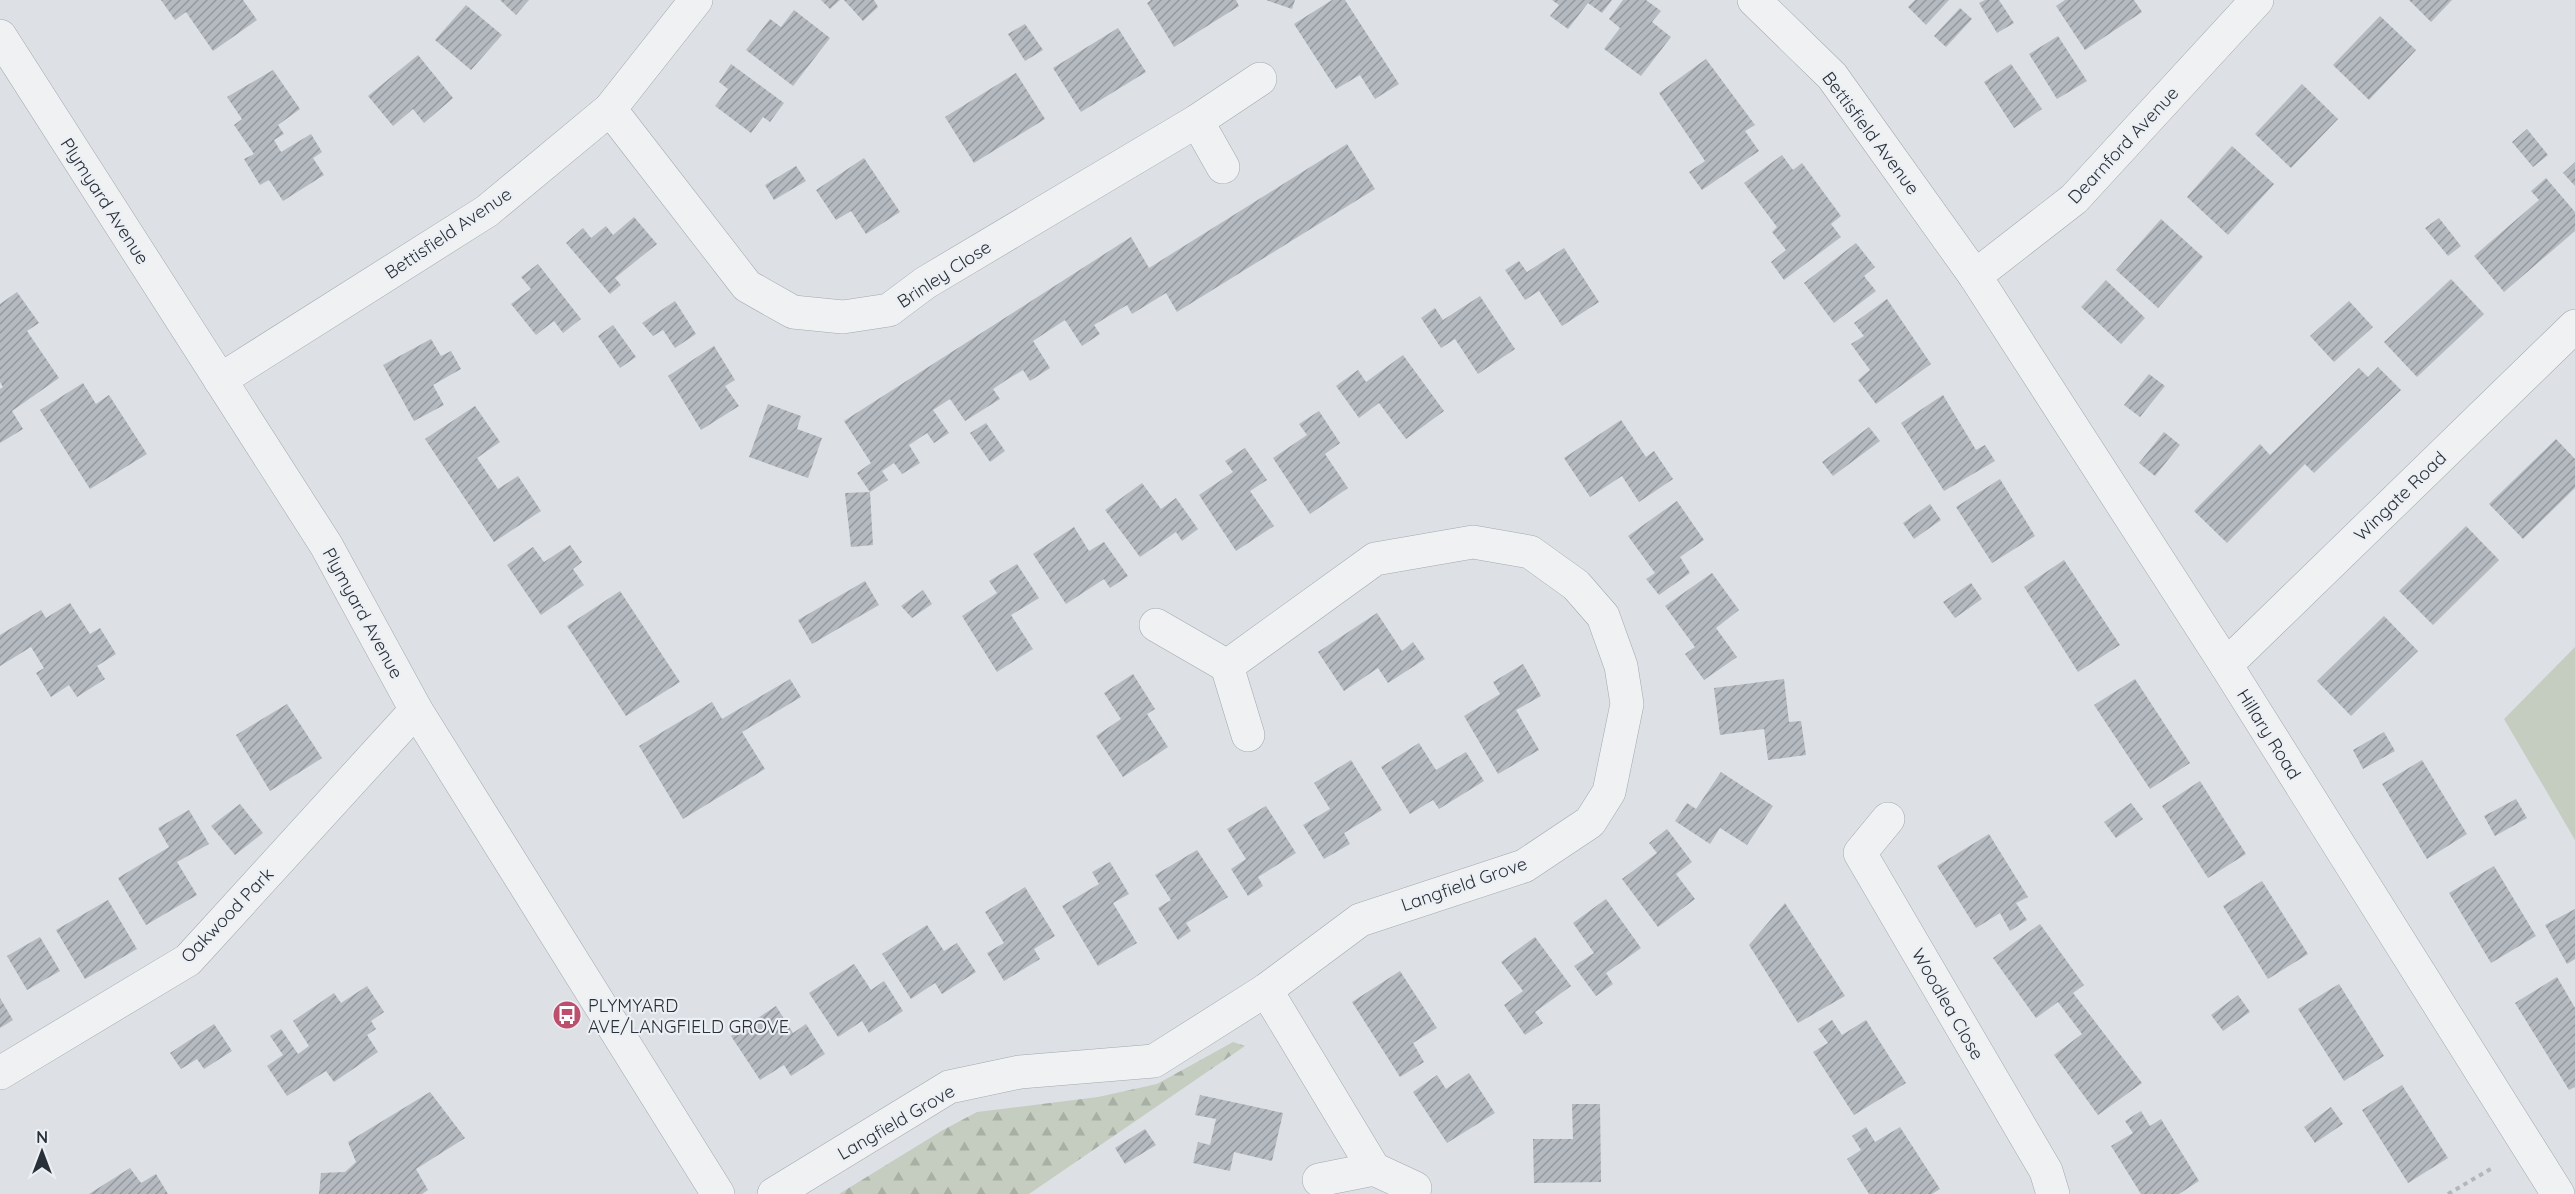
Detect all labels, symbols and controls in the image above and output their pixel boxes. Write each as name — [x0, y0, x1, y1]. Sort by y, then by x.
street label: Bettisfield Avenue — [1817, 67, 1925, 199]
street label: Dearnford Avenue — [2063, 82, 2183, 208]
street label: Plymyard Avenue — [56, 133, 154, 269]
street label: Bettisfield Avenue — [380, 182, 516, 284]
street label: Brinley Close — [893, 235, 995, 313]
street label: Wingate Road — [2349, 446, 2451, 546]
street label: Plymyard Avenue — [318, 543, 408, 683]
street label: Hillary Road — [2232, 684, 2306, 784]
street label: Langfield Grove — [1398, 852, 1530, 916]
street label: Oakwood Park — [176, 863, 278, 967]
street label: Woodlea Close — [1907, 944, 1989, 1064]
place label: PLYMYARD AVE/LANGFIELD GROVE — [588, 994, 789, 1038]
bus stop icon: PLYMYARD AVE/LANGFIELD GROVE — [551, 999, 583, 1031]
street label: Langfield Grove — [833, 1079, 959, 1165]
north arrow — [12, 1122, 72, 1182]
text: N — [36, 1127, 48, 1147]

